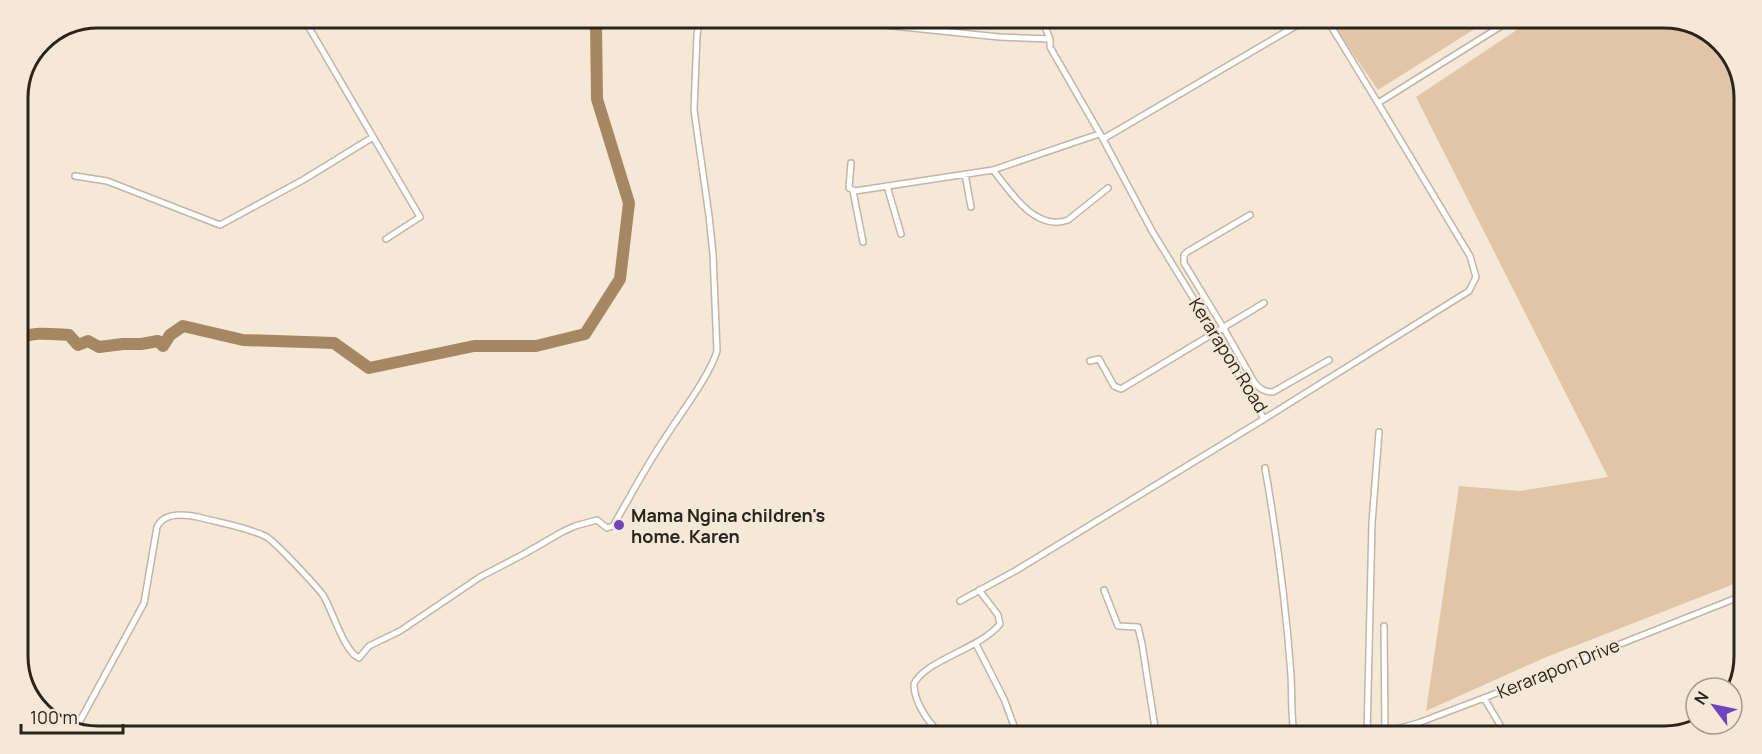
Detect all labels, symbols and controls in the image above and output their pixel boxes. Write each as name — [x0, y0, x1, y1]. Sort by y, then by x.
street label: Kerarapon Road — [1184, 293, 1274, 417]
place label: Mama Ngina children's home. Karen — [631, 503, 825, 548]
marker: Mama Ngina children's home. Karen — [612, 518, 626, 532]
street label: Kerarapon Drive — [1493, 632, 1623, 704]
north arrow — [1684, 676, 1744, 736]
text: N — [1689, 687, 1714, 709]
scale bar — [21, 697, 123, 735]
text: 100 m — [30, 705, 78, 729]

